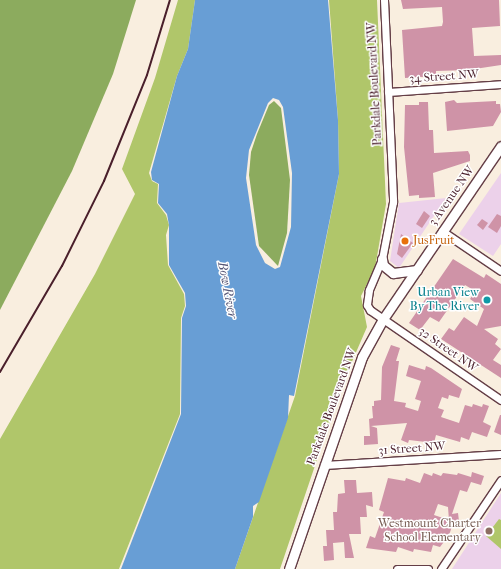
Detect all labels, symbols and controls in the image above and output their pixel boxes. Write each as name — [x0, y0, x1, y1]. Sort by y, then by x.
street label: Parkdale Boulevard NW — [365, 22, 385, 146]
street label: 34 Street NW — [409, 67, 479, 87]
street label: 3 Avenue NW — [426, 163, 478, 229]
place label: JusFruit — [413, 234, 455, 248]
marker: JusFruit — [400, 236, 410, 246]
water label: Bow River — [214, 260, 240, 320]
place label: Urban View By The River — [410, 286, 479, 314]
marker: Urban View By The River — [482, 295, 492, 305]
street label: 32 Street NW — [416, 324, 480, 376]
street label: Parkdale Boulevard NW — [304, 347, 360, 467]
street label: 31 Street NW — [378, 439, 446, 459]
place label: Westmount Charter School Elementary — [378, 517, 481, 545]
marker: Westmount Charter School Elementary — [484, 526, 494, 536]

